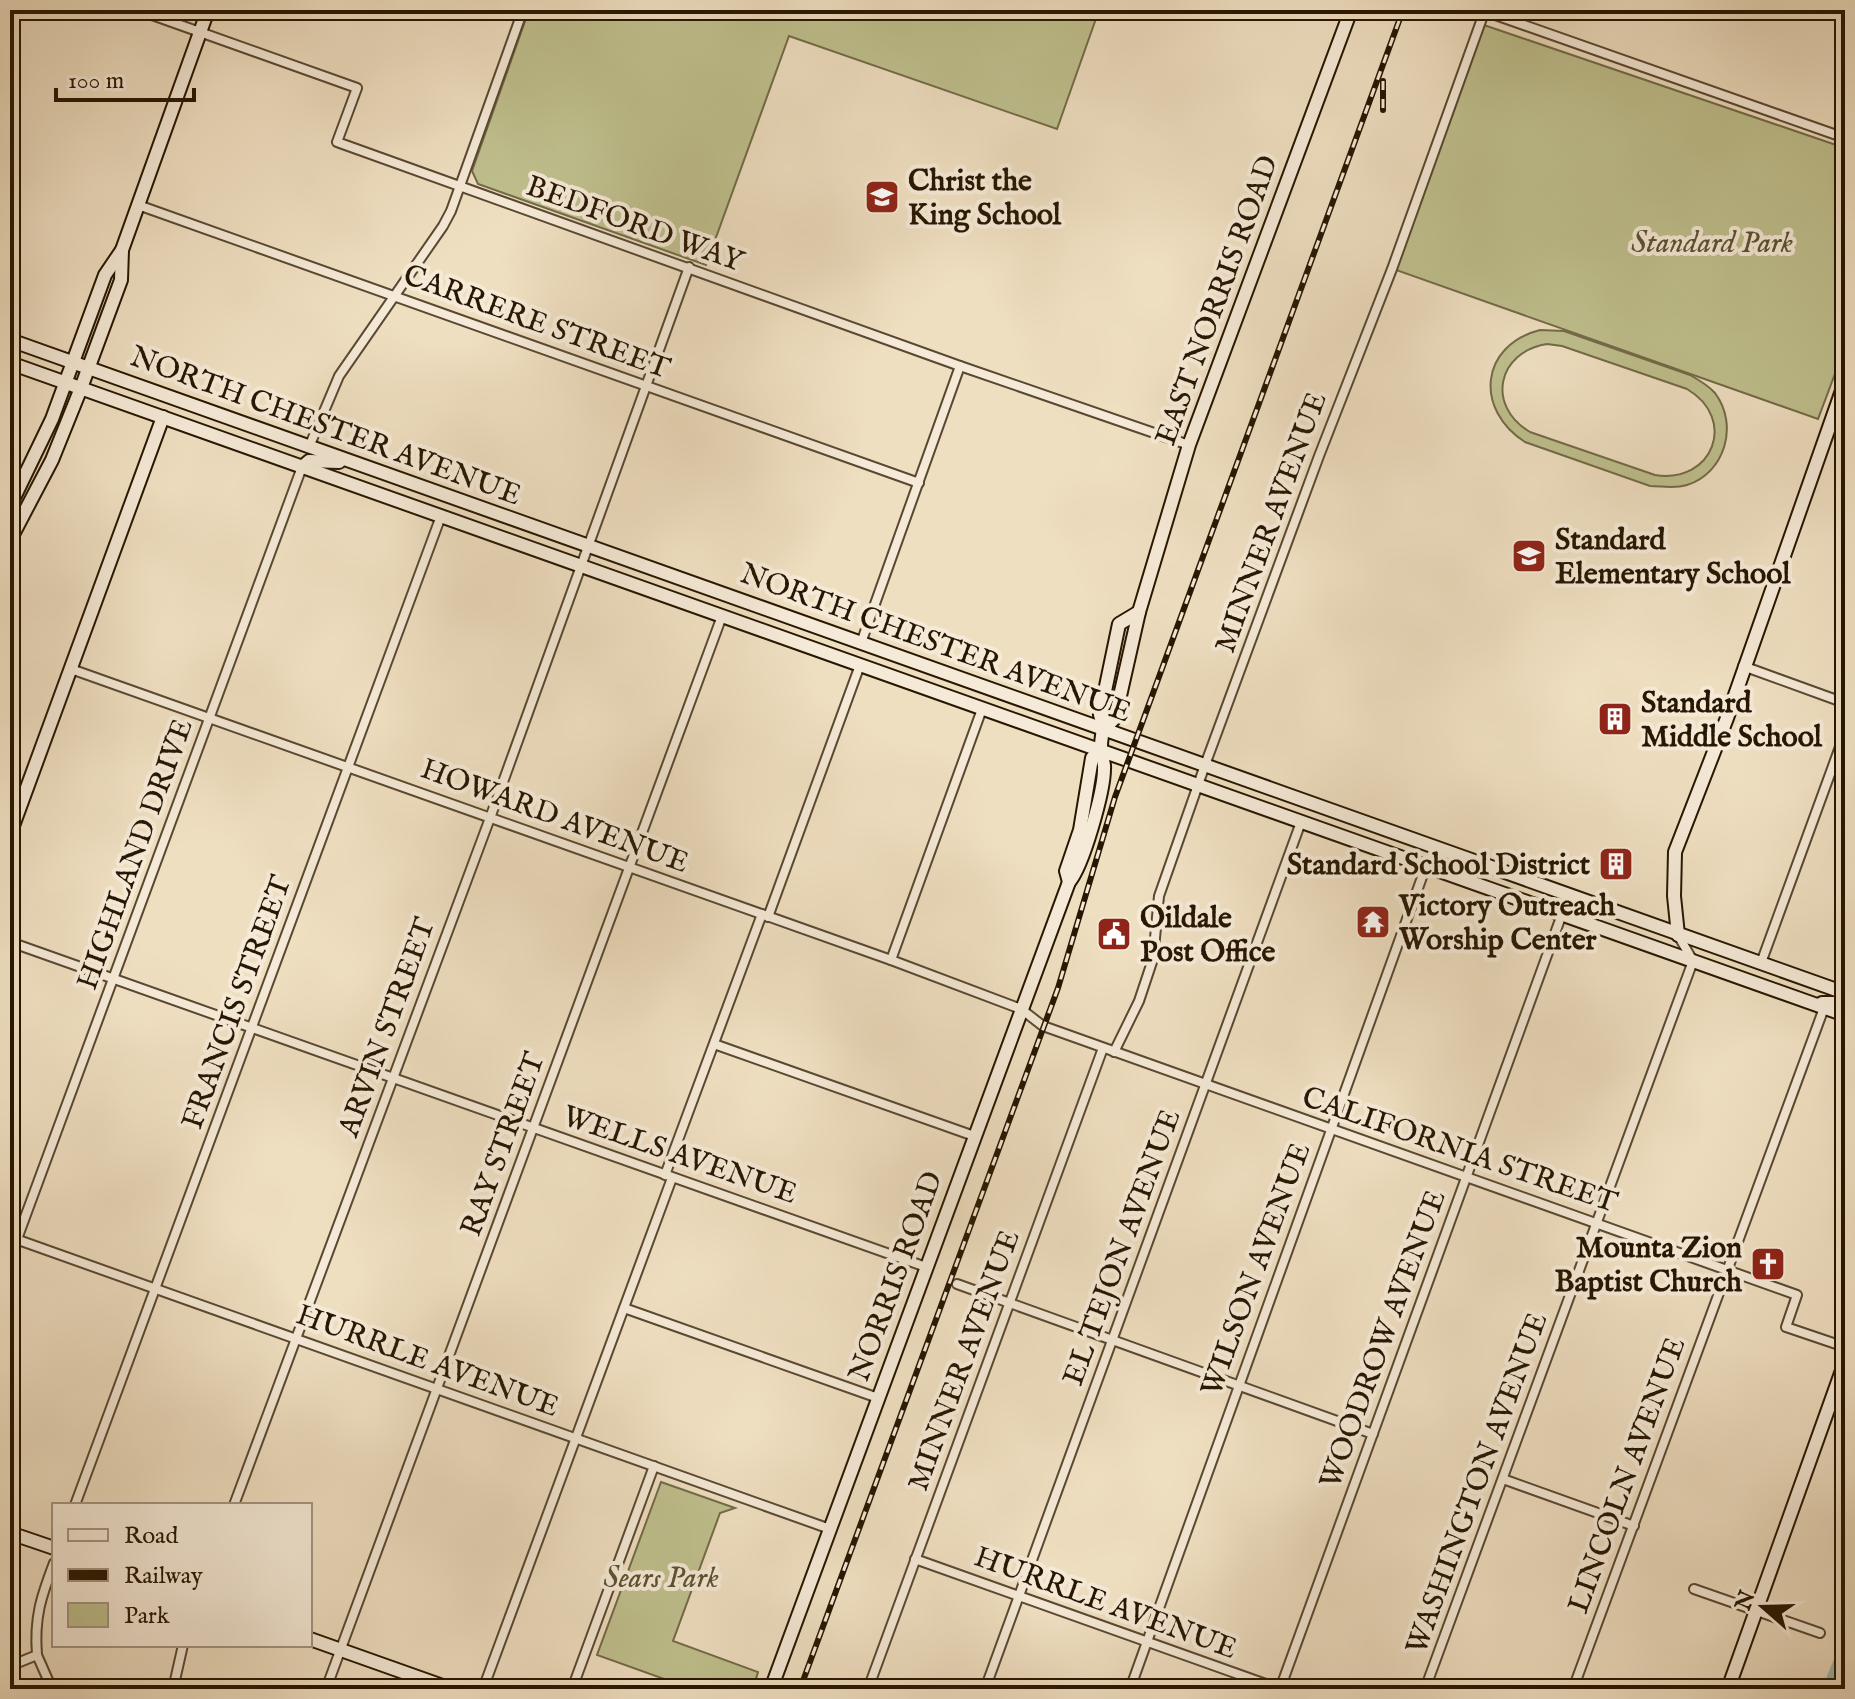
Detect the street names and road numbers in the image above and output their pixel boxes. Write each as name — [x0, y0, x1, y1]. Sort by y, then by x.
street label: EAST NORRIS ROAD — [1148, 150, 1288, 451]
street label: BEDFORD WAY — [520, 168, 750, 282]
street label: CARRERE STREET — [398, 257, 675, 389]
street label: NORTH CHESTER AVENUE — [125, 338, 526, 515]
street label: MINNER AVENUE — [1207, 387, 1337, 658]
street label: NORTH CHESTER AVENUE — [735, 555, 1136, 732]
street label: HIGHLAND DRIVE — [69, 714, 203, 995]
street label: HOWARD AVENUE — [415, 751, 693, 883]
street label: FRANCIS STREET — [174, 870, 301, 1135]
street label: ARVIN STREET — [330, 913, 445, 1143]
street label: RAY STREET — [453, 1047, 555, 1242]
street label: CALIFORNIA STREET — [1297, 1079, 1622, 1223]
street label: WELLS AVENUE — [557, 1098, 802, 1214]
street label: EL TEJON AVENUE — [1055, 1104, 1191, 1391]
street label: WILSON AVENUE — [1193, 1138, 1320, 1401]
street label: NORRIS ROAD — [841, 1166, 953, 1387]
street label: WOODROW AVENUE — [1312, 1185, 1456, 1494]
street label: MINNER AVENUE — [900, 1225, 1030, 1496]
street label: HURRLE AVENUE — [291, 1297, 564, 1427]
street label: WASHINGTON AVENUE — [1398, 1308, 1557, 1660]
street label: LINCOLN AVENUE — [1560, 1333, 1695, 1619]
street label: HURRLE AVENUE — [969, 1539, 1242, 1669]

